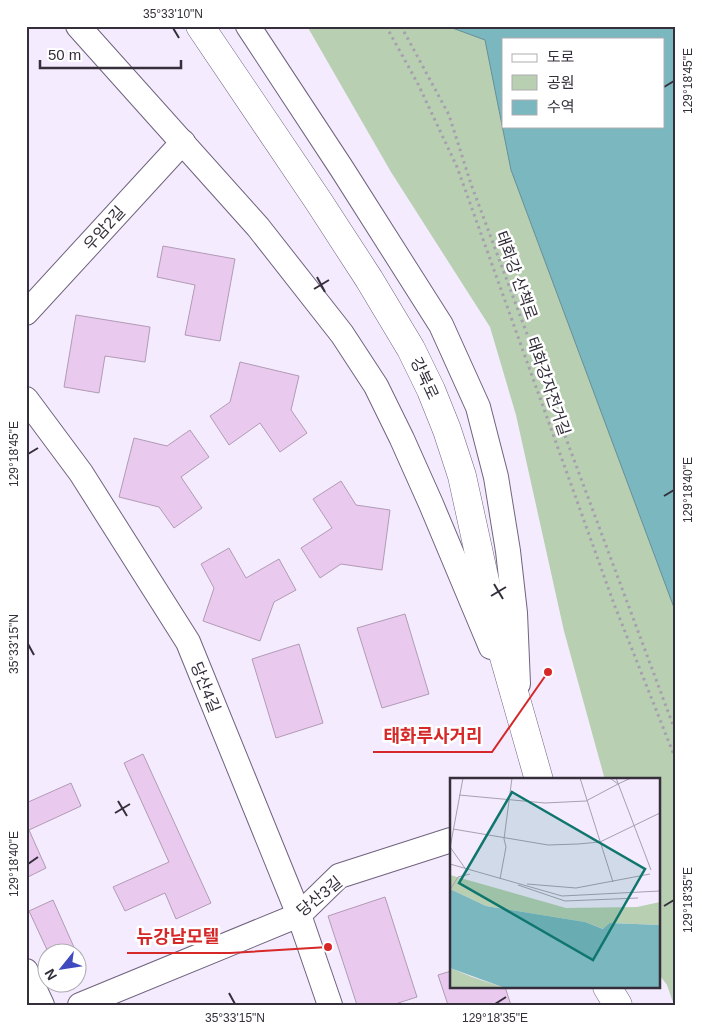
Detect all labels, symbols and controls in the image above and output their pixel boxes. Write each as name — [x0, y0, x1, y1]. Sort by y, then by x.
text: 35°33'10"N — [143, 7, 203, 21]
scale bar — [40, 38, 181, 70]
legend — [502, 38, 664, 128]
text: 50 m — [48, 46, 81, 63]
text: 도로 — [547, 48, 575, 65]
text: 129°18'45"E — [681, 48, 695, 114]
text: 공원 — [547, 74, 575, 91]
text: 수역 — [547, 98, 575, 115]
street label: 우암2길 — [80, 203, 128, 254]
street label: 태화강 산책로 — [493, 229, 540, 322]
street label: 태화강자전거길 — [524, 335, 573, 438]
street label: 강북로 — [408, 355, 442, 402]
text: 129°18'45"E — [7, 421, 21, 487]
text: 129°18'40"E — [681, 457, 695, 523]
text: 35°33'15"N — [7, 614, 21, 674]
street label: 당산4길 — [188, 659, 223, 715]
callout: 태화루사거리 — [373, 719, 492, 752]
text: 태화루사거리 — [383, 726, 483, 746]
inset map — [450, 778, 660, 988]
text: 129°18'40"E — [7, 831, 21, 897]
text: 129°18'35"E — [681, 867, 695, 933]
street label: 당산3길 — [293, 873, 345, 920]
callout: 뉴강남모텔 — [127, 920, 230, 953]
text: 뉴강남모텔 — [137, 927, 219, 947]
north arrow — [38, 944, 88, 994]
text: N — [41, 966, 60, 983]
text: 35°33'15"N — [205, 1011, 265, 1025]
text: 129°18'35"E — [462, 1011, 528, 1025]

